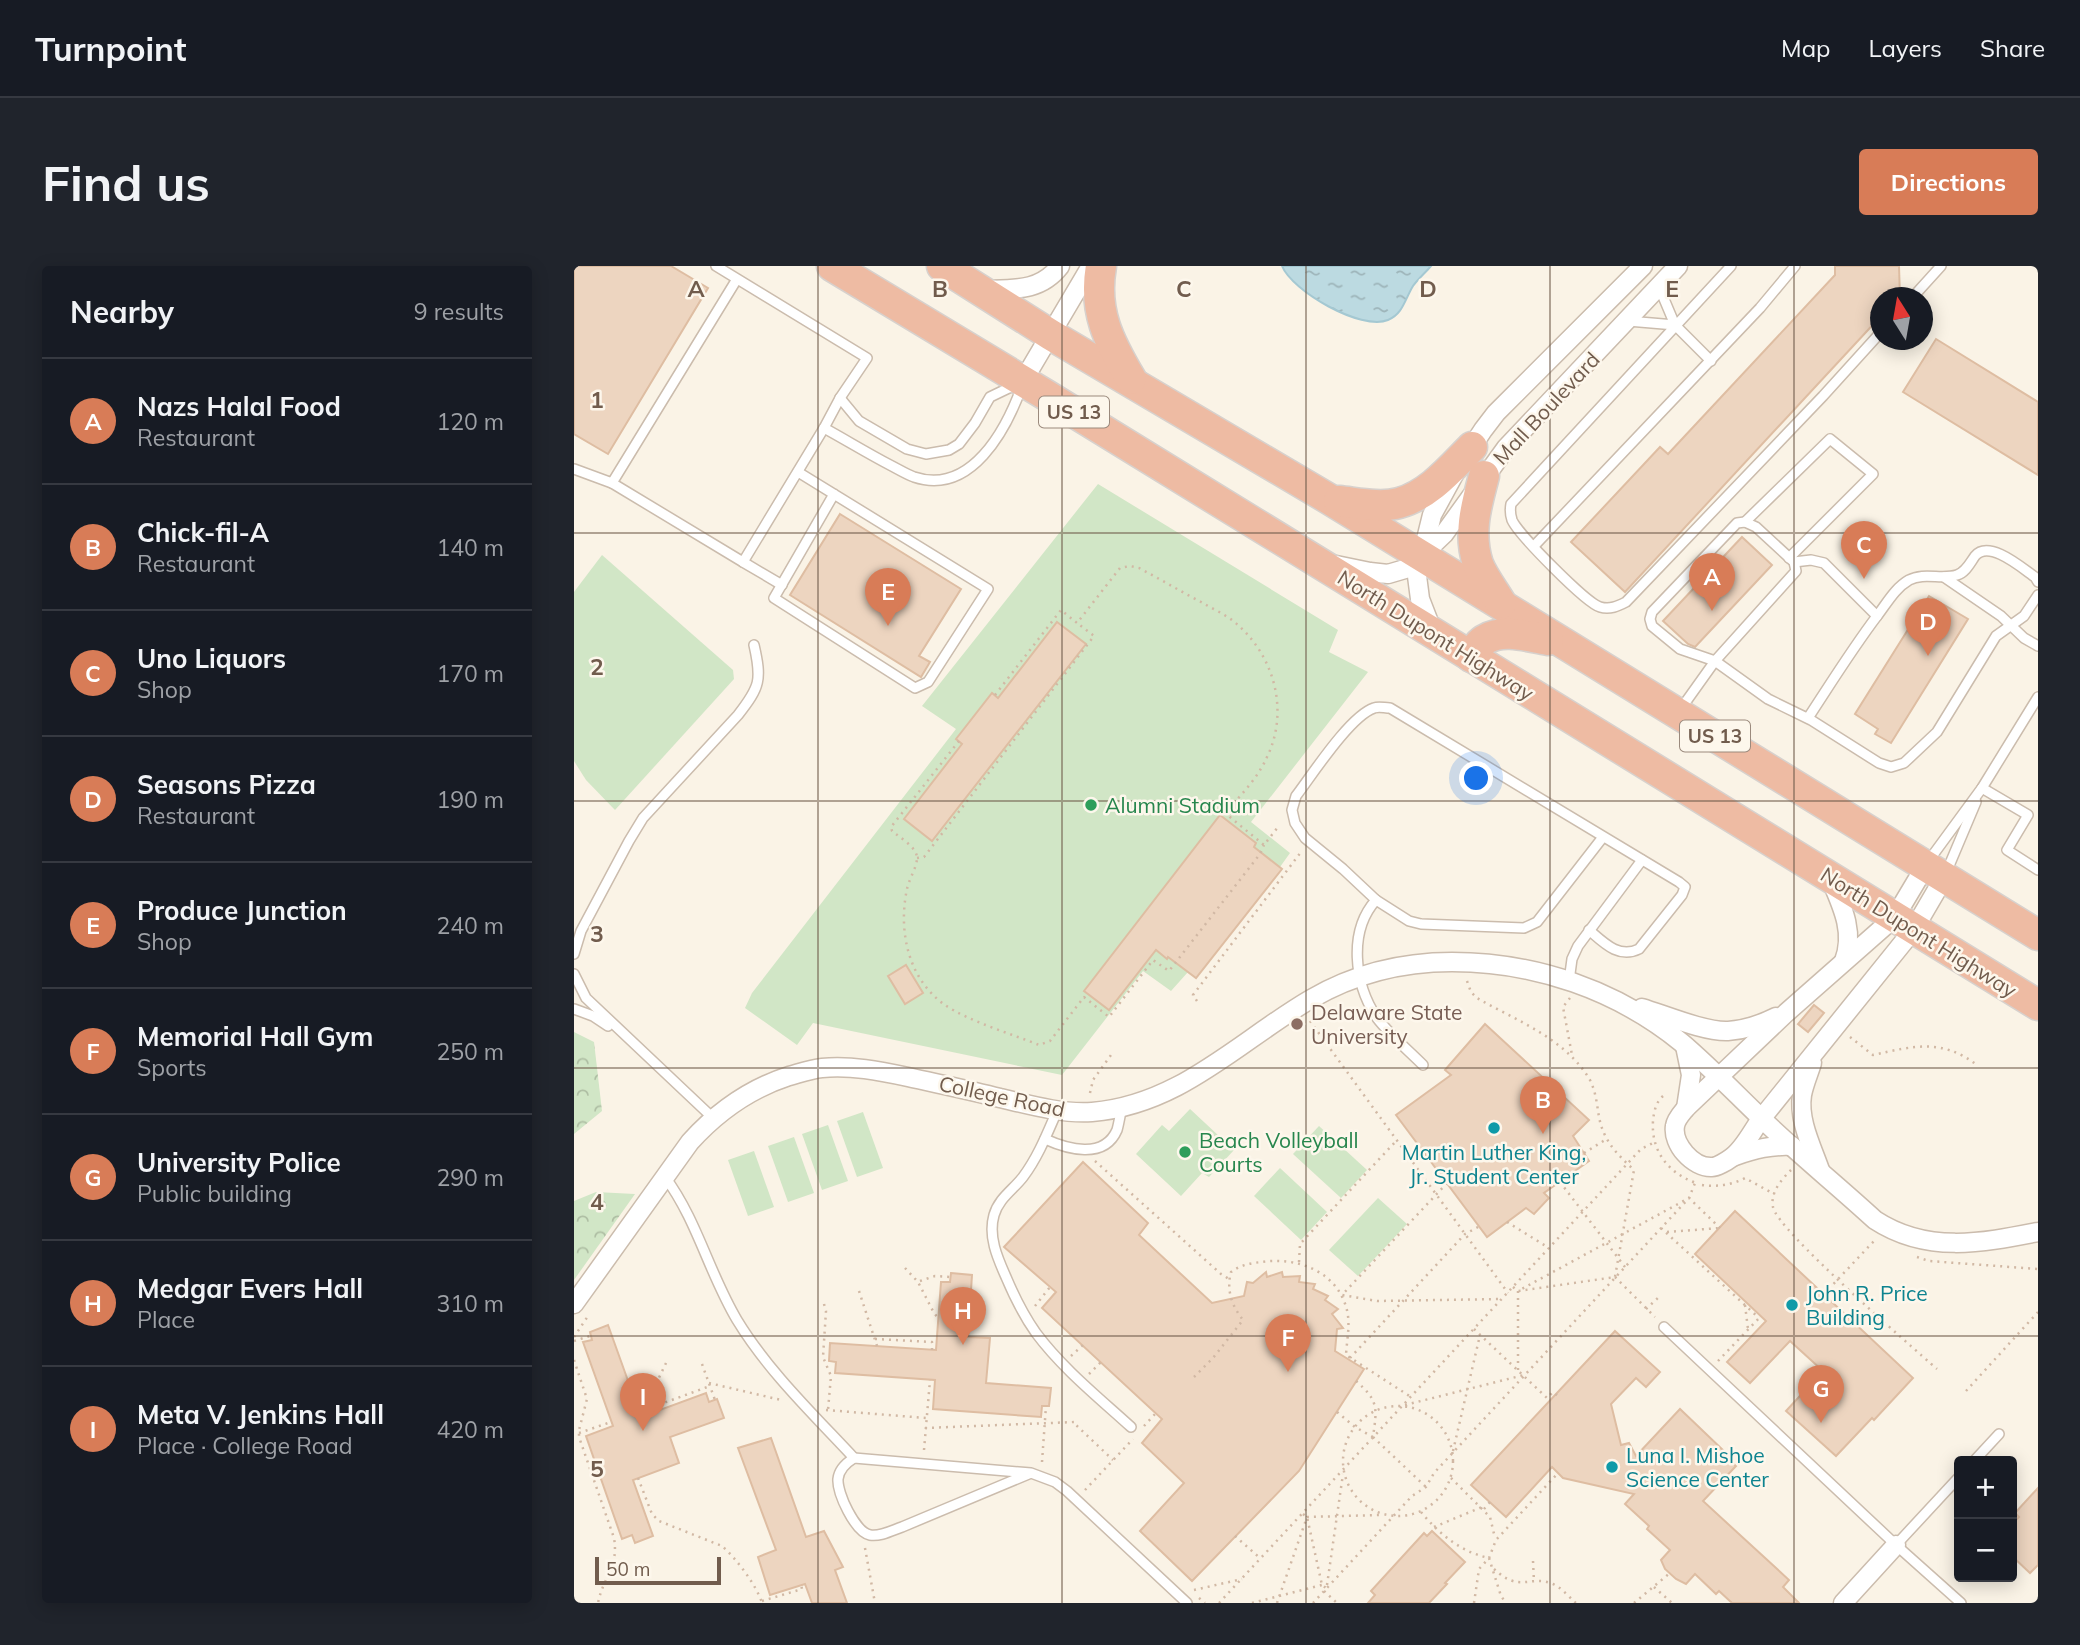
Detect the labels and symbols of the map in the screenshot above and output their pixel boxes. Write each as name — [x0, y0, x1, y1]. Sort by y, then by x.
text: A — [687, 274, 705, 303]
text: B — [932, 274, 948, 303]
text: C — [1176, 274, 1192, 303]
text: D — [1419, 274, 1437, 303]
text: E — [1665, 274, 1679, 303]
north arrow — [1870, 287, 1933, 350]
street label: Mall Boulevard — [1487, 346, 1605, 470]
text: 1 — [590, 385, 604, 414]
road number: US 13 — [1039, 396, 1109, 428]
pin: C — [1841, 521, 1887, 579]
pin: A — [1689, 553, 1735, 611]
street label: North Dupont Highway — [1333, 564, 1539, 706]
pin: E — [865, 568, 911, 626]
pin: D — [1905, 598, 1951, 656]
text: 2 — [590, 652, 604, 681]
road number: US 13 — [1680, 720, 1750, 751]
your location — [1459, 761, 1493, 795]
place label: Alumni Stadium — [1105, 792, 1260, 818]
marker: Alumni Stadium — [1083, 797, 1099, 813]
street label: North Dupont Highway — [1816, 861, 2022, 1003]
text: 3 — [590, 919, 604, 948]
place label: Delaware State University — [1311, 999, 1462, 1049]
marker: Delaware State University — [1289, 1016, 1305, 1032]
street label: College Road — [937, 1070, 1067, 1122]
pin: B — [1520, 1076, 1566, 1134]
marker: Martin Luther King, Jr. Student Center — [1486, 1120, 1502, 1136]
place label: Beach Volleyball Courts — [1199, 1127, 1359, 1177]
place label: Martin Luther King, Jr. Student Center — [1402, 1139, 1586, 1189]
marker: Beach Volleyball Courts — [1177, 1144, 1193, 1160]
text: 4 — [590, 1187, 604, 1216]
place label: John R. Price Building — [1806, 1280, 1928, 1330]
pin: H — [940, 1287, 986, 1345]
marker: John R. Price Building — [1784, 1297, 1800, 1313]
pin: F — [1265, 1314, 1311, 1372]
pin: G — [1798, 1365, 1844, 1423]
pin: I — [620, 1373, 666, 1431]
place label: Luna I. Mishoe Science Center — [1626, 1442, 1769, 1492]
text: 5 — [590, 1454, 604, 1483]
marker: Luna I. Mishoe Science Center — [1604, 1459, 1620, 1475]
scale bar — [595, 1554, 721, 1586]

